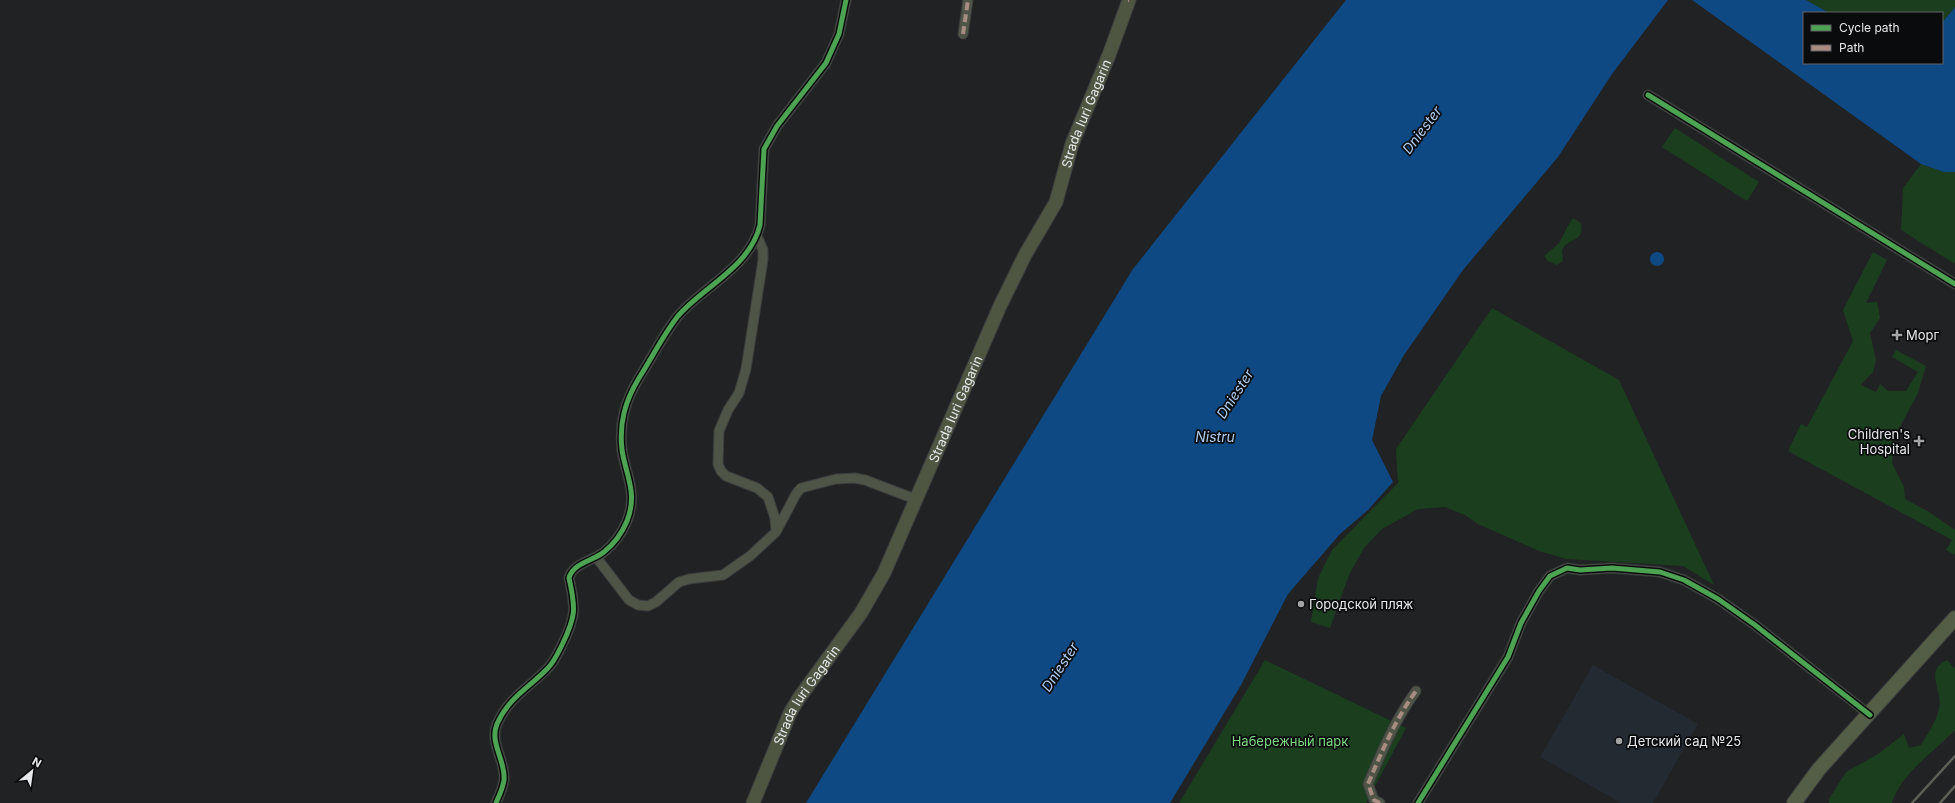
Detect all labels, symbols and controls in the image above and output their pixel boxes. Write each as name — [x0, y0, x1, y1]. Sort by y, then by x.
legend — [1803, 12, 1943, 64]
text: Cycle path — [1839, 20, 1900, 35]
text: Path — [1839, 40, 1864, 55]
street label: Strada Iuri Gagarin — [1058, 57, 1114, 169]
water label: Dniester — [1398, 102, 1445, 157]
place label: Морг — [1906, 327, 1939, 343]
marker: Морг — [1891, 329, 1903, 341]
street label: Strada Iuri Gagarin — [925, 353, 986, 465]
water label: Dniester — [1212, 365, 1257, 421]
place label: Children's Hospital — [1848, 426, 1910, 457]
water label: Nistru — [1195, 428, 1235, 445]
marker: Children's Hospital — [1913, 435, 1925, 447]
place label: Городской пляж — [1309, 596, 1414, 612]
marker: Городской пляж — [1296, 599, 1306, 609]
water label: Dniester — [1037, 638, 1082, 694]
street label: Strada Iuri Gagarin — [770, 642, 843, 747]
park label: Набережный парк — [1232, 733, 1348, 749]
place label: Детский сад №25 — [1627, 733, 1741, 749]
marker: Детский сад №25 — [1614, 736, 1624, 746]
north arrow — [12, 751, 52, 791]
text: N — [30, 754, 44, 770]

